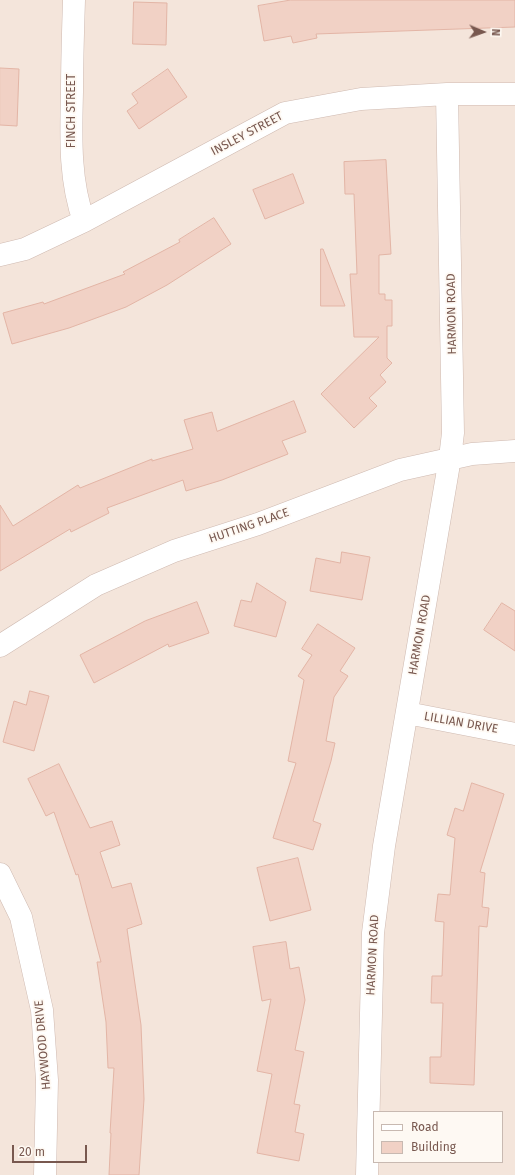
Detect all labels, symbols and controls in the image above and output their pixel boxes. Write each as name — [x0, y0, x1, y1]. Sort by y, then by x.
north arrow — [463, 12, 503, 52]
text: N — [489, 29, 502, 36]
street label: FINCH STREET — [65, 74, 79, 148]
street label: INSLEY STREET — [209, 109, 285, 159]
street label: HARMON ROAD — [444, 273, 460, 355]
street label: HUTTING PLACE — [207, 506, 291, 546]
street label: HARMON ROAD — [406, 594, 434, 676]
street label: LILLIAN DRIVE — [423, 709, 499, 737]
street label: HARMON ROAD — [364, 914, 382, 996]
street label: HAYWOOD DRIVE — [32, 999, 54, 1091]
legend — [373, 1111, 503, 1163]
text: Road — [411, 1120, 439, 1134]
scale bar — [14, 1137, 89, 1163]
text: Building — [411, 1140, 456, 1154]
text: 20 m — [19, 1145, 45, 1159]

